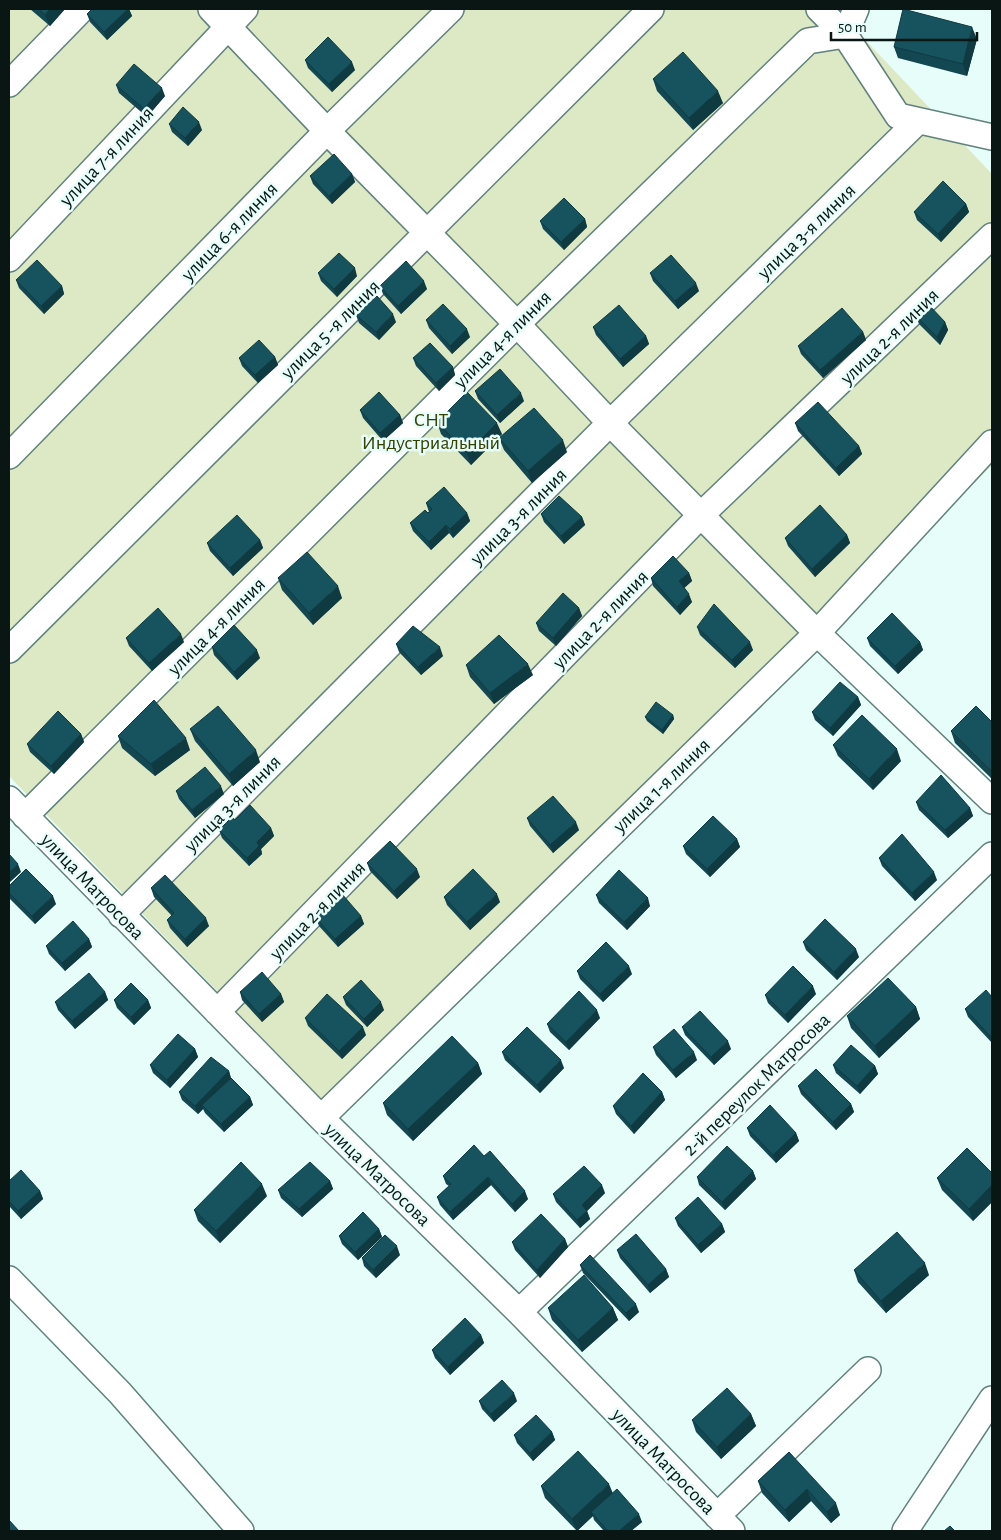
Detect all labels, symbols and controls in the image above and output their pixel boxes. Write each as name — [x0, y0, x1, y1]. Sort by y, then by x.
scale bar — [831, 10, 977, 42]
text: 50 m — [838, 20, 867, 35]
street label: улица 7-я линия — [55, 103, 158, 211]
street label: улица 6-я линия — [177, 178, 282, 286]
street label: улица 3-я линия — [753, 180, 859, 284]
street label: улица 5 -я линия — [277, 276, 384, 384]
street label: улица 2-я линия — [836, 285, 943, 389]
street label: улица 4-я линия — [449, 287, 555, 393]
park label: СНТ Индустриальный — [362, 410, 500, 453]
street label: улица 3-я линия — [466, 465, 571, 570]
street label: улица 2-я линия — [548, 567, 652, 674]
street label: улица 4-я линия — [163, 574, 269, 680]
street label: улица 1-я линия — [609, 735, 714, 837]
street label: улица 3-я линия — [180, 752, 285, 857]
street label: улица Матросова — [36, 829, 148, 944]
street label: улица 2-я линия — [265, 858, 369, 965]
street label: 2-й переулок Матросова — [679, 1010, 834, 1160]
street label: улица Матросова — [320, 1119, 434, 1230]
street label: улица Матросова — [607, 1404, 719, 1519]

